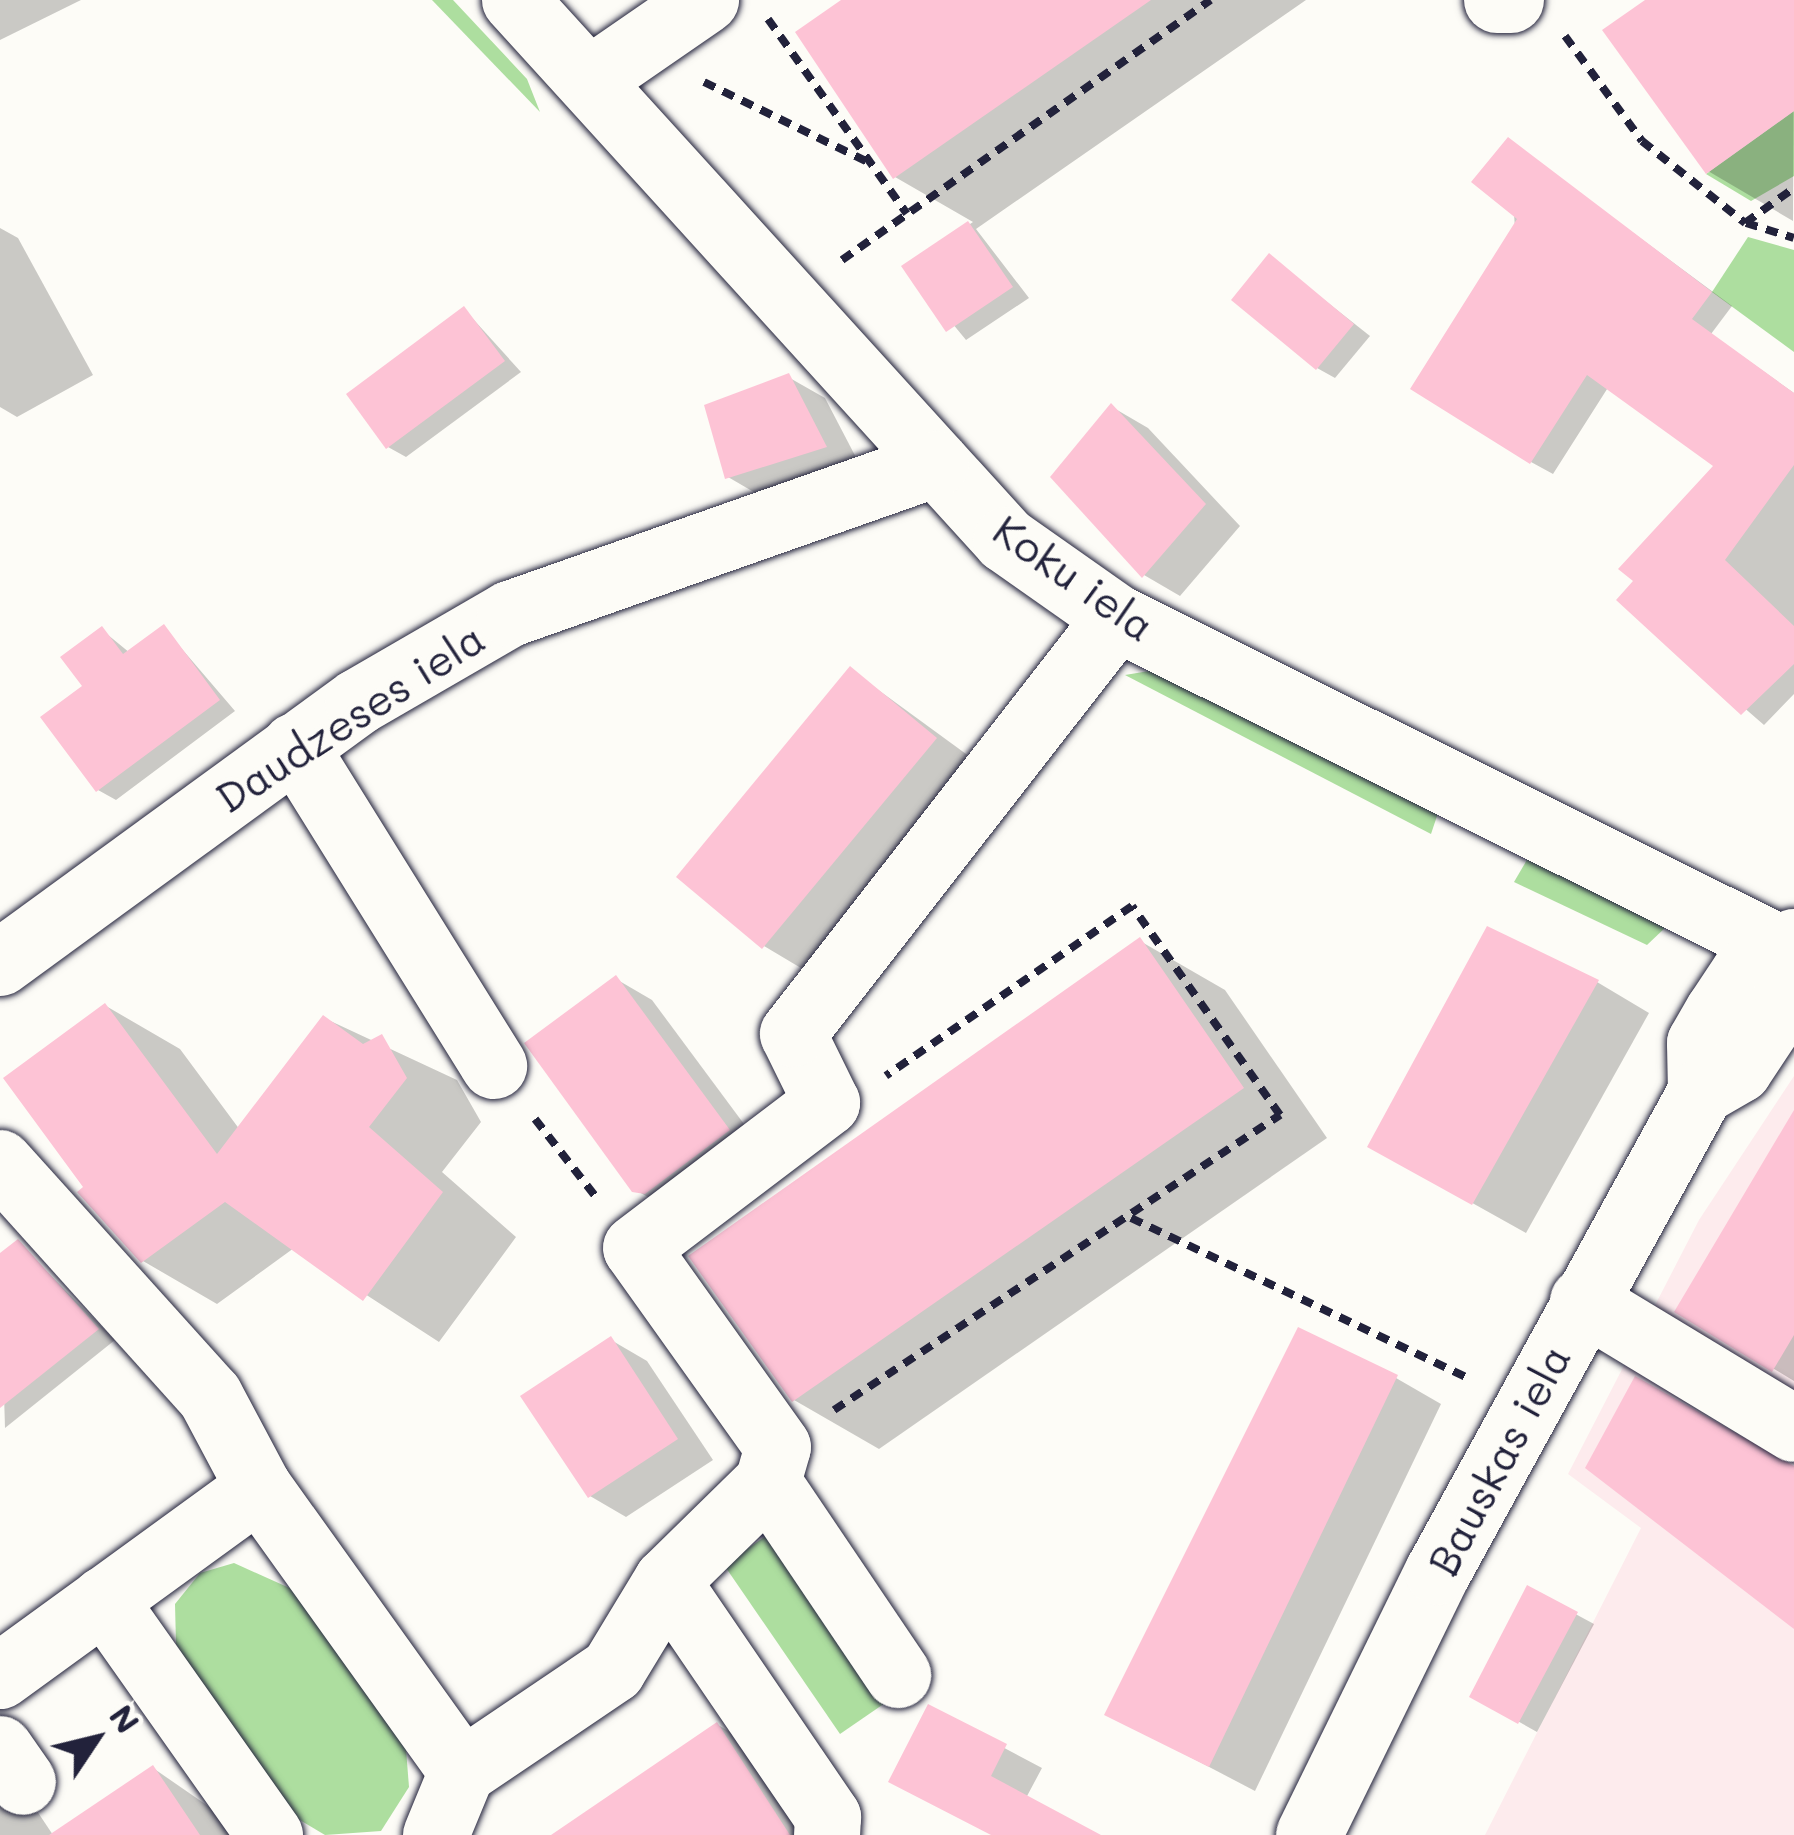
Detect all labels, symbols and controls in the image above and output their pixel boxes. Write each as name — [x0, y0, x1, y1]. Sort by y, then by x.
street label: Koku iela — [984, 504, 1164, 652]
street label: Daudzeses iela — [206, 613, 494, 823]
street label: Bauskas iela — [1417, 1336, 1581, 1584]
north arrow — [36, 1679, 156, 1799]
text: N — [101, 1695, 151, 1741]

